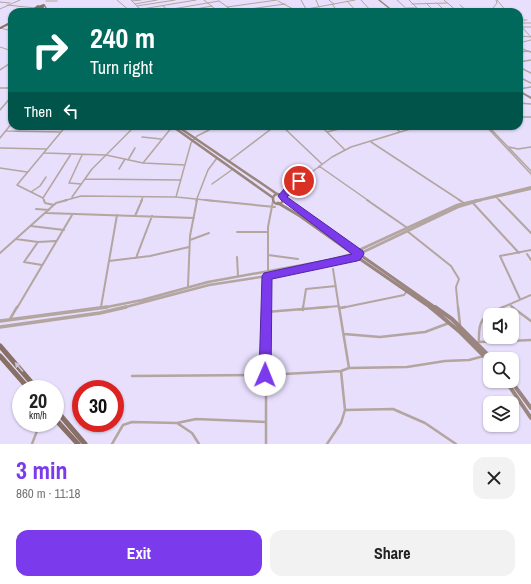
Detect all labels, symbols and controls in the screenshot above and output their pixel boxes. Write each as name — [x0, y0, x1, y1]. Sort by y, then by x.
text: 240 m — [90, 19, 155, 57]
icon: right — [24, 24, 76, 76]
text: Turn right — [90, 55, 153, 80]
icon: left — [60, 100, 82, 122]
text: Then — [24, 101, 52, 122]
pin — [282, 164, 316, 198]
icon: arrive — [288, 170, 310, 192]
map controls — [483, 308, 519, 432]
button: sound — [483, 308, 519, 344]
button: search — [483, 352, 519, 388]
position arrow — [244, 354, 286, 396]
one-way arrow — [14, 362, 23, 373]
speed limit sign: 30 — [72, 380, 124, 432]
text: 20 — [29, 387, 47, 414]
button: layers — [483, 396, 519, 432]
text: km/h — [29, 409, 47, 422]
text: 3 min — [16, 454, 67, 486]
button: close — [473, 457, 515, 499]
text: 860 m · 11:18 — [16, 485, 80, 502]
button: Exit — [16, 530, 262, 576]
button: Share — [270, 530, 515, 576]

